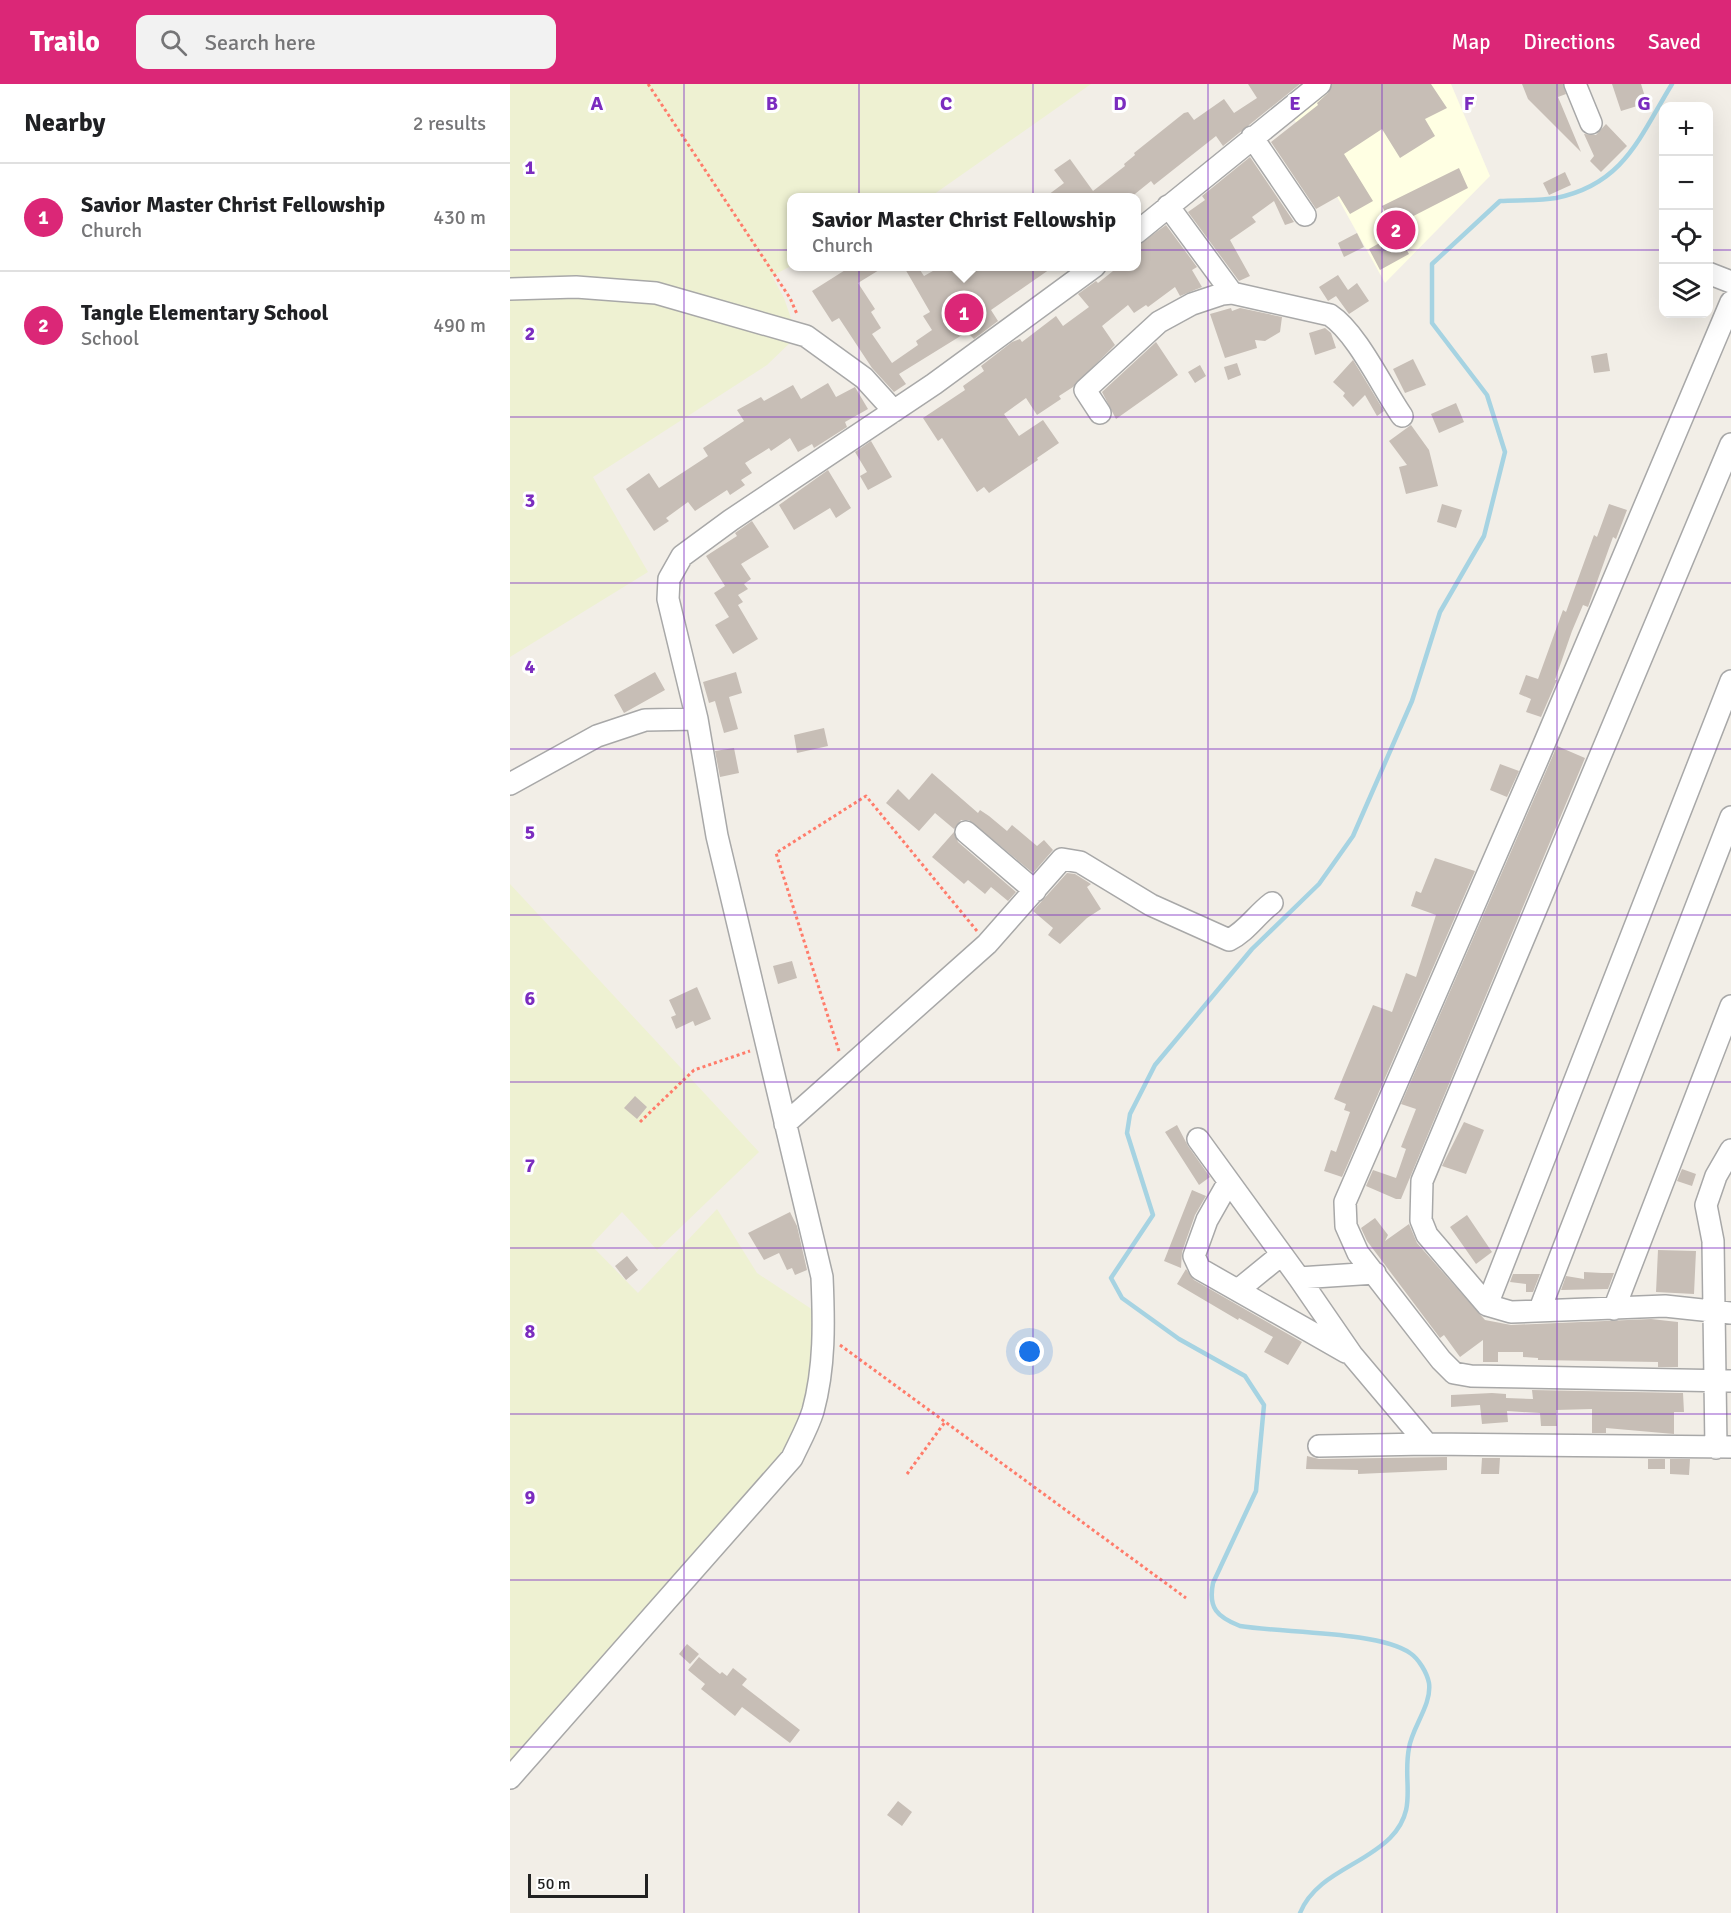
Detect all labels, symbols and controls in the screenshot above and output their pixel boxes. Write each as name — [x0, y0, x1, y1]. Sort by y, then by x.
search box — [136, 15, 556, 69]
text: Trailo — [30, 25, 100, 59]
icon: search — [157, 26, 190, 59]
text: Search here — [205, 29, 316, 56]
text: Map — [1452, 29, 1490, 55]
text: Directions — [1523, 29, 1615, 55]
text: Saved — [1648, 29, 1701, 55]
text: A — [591, 91, 604, 116]
text: B — [766, 91, 778, 116]
text: C — [940, 91, 952, 116]
text: D — [1113, 91, 1127, 116]
text: E — [1289, 91, 1301, 116]
text: F — [1464, 91, 1475, 116]
text: G — [1637, 91, 1651, 116]
map controls — [1659, 102, 1713, 318]
button: + — [1659, 102, 1713, 156]
text: Nearby — [24, 107, 105, 139]
text: 2 results — [413, 111, 486, 136]
text: 1 — [525, 155, 536, 180]
button: − — [1659, 156, 1713, 210]
text: Savior Master Christ Fellowship — [81, 191, 385, 218]
popup — [787, 193, 1141, 271]
text: 1 — [38, 205, 49, 230]
text: 430 m — [433, 205, 486, 230]
text: Savior Master Christ Fellowship — [812, 206, 1116, 233]
pin: 2 — [1376, 208, 1416, 252]
button: locate — [1659, 210, 1713, 264]
text: Church — [81, 218, 142, 243]
text: Church — [812, 233, 873, 258]
button: layers — [1659, 264, 1713, 318]
pin: 1 — [944, 290, 984, 336]
text: Tangle Elementary School — [81, 299, 328, 326]
text: 2 — [38, 313, 49, 338]
text: 490 m — [433, 313, 486, 338]
text: 2 — [525, 321, 535, 346]
text: School — [81, 326, 139, 351]
text: 3 — [525, 488, 535, 513]
text: 4 — [525, 654, 536, 679]
text: 5 — [525, 820, 535, 845]
text: 6 — [525, 986, 536, 1011]
text: 7 — [525, 1153, 536, 1178]
text: 8 — [525, 1319, 536, 1344]
your location — [1015, 1337, 1044, 1366]
text: 9 — [525, 1485, 536, 1510]
scale bar — [528, 1871, 648, 1898]
text: 50 m — [537, 1874, 571, 1894]

